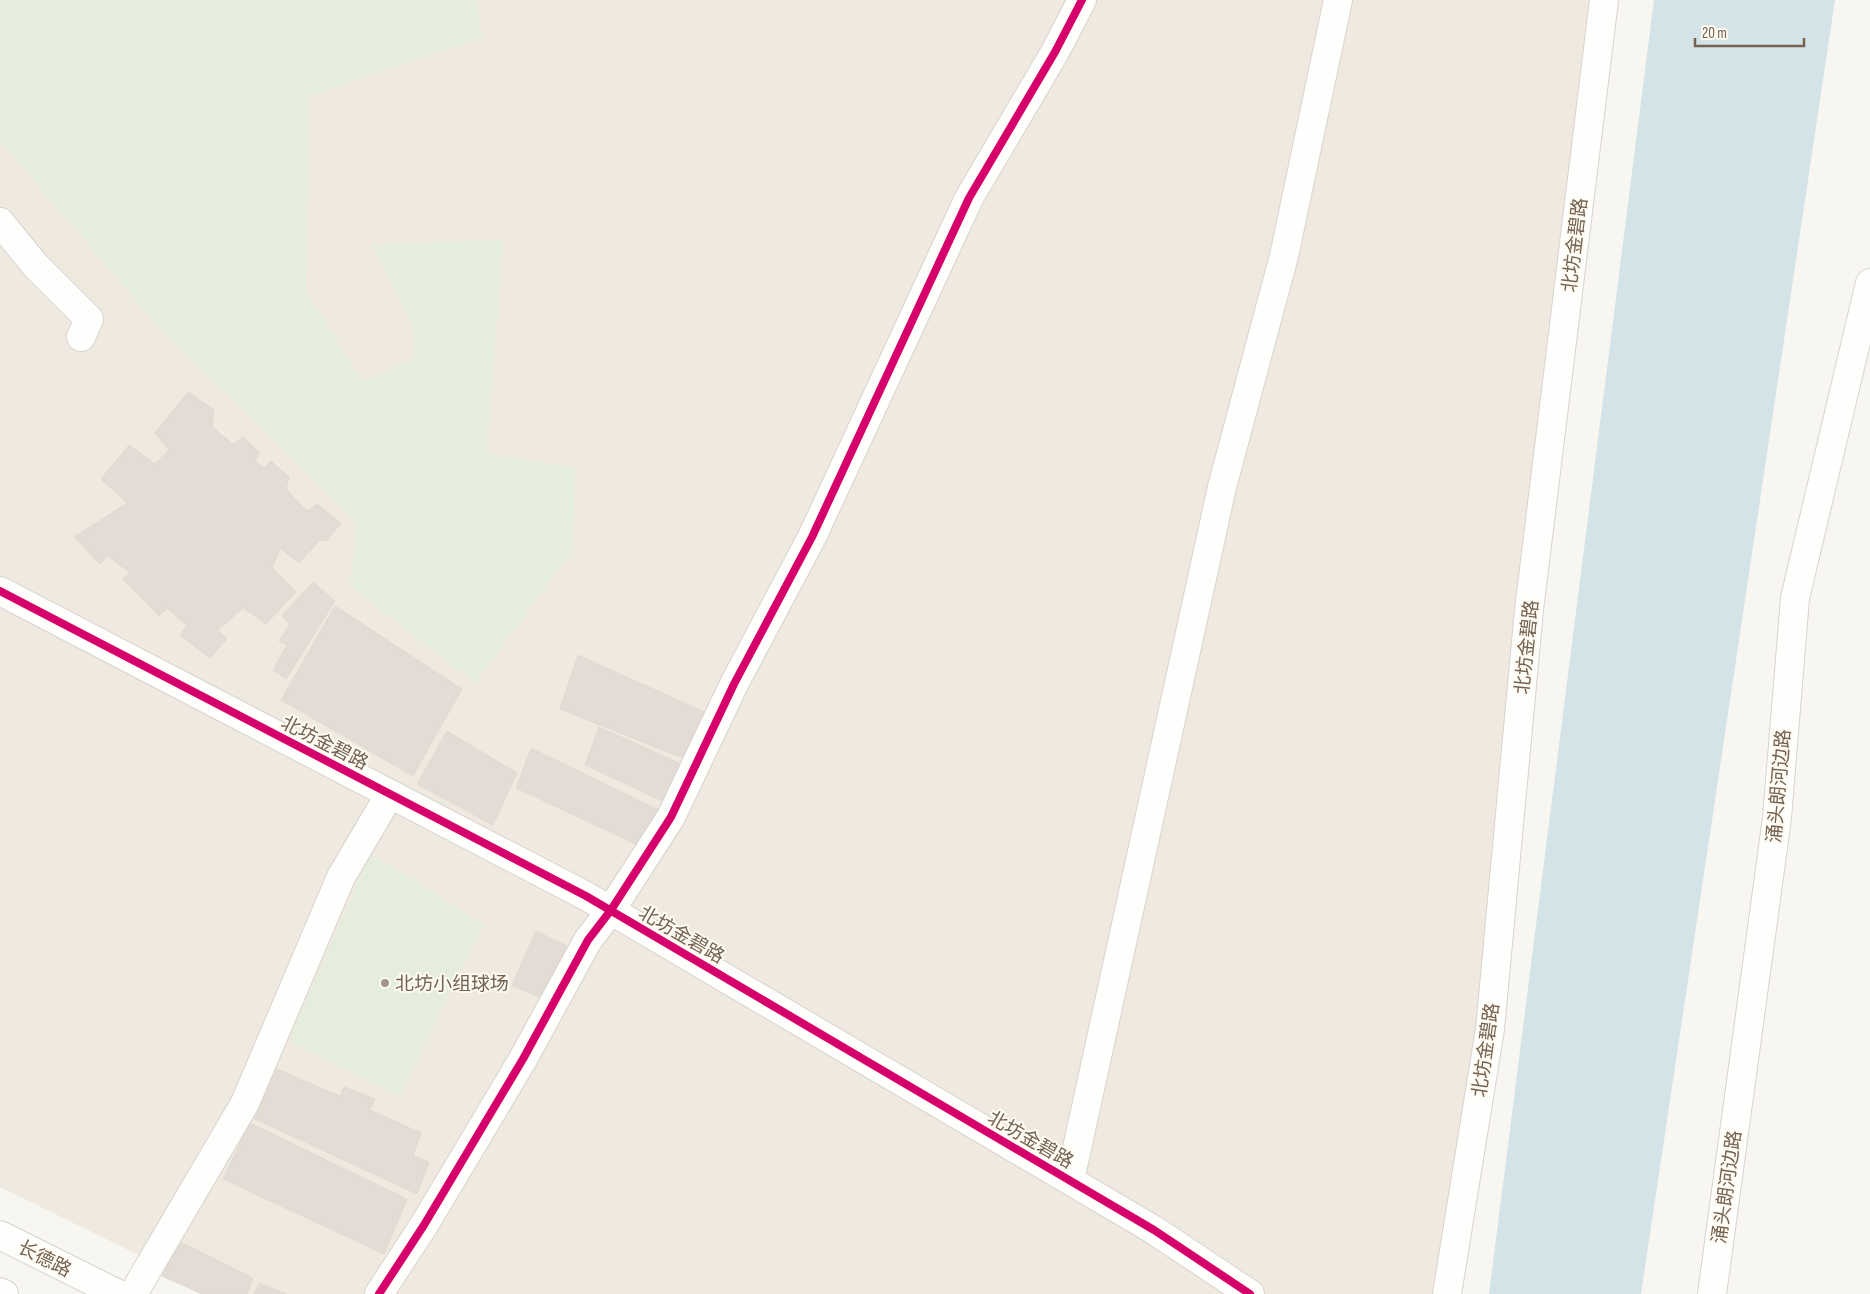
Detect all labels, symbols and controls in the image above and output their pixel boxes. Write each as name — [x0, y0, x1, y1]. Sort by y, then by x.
scale bar — [1695, 15, 1804, 47]
text: 20 m — [1702, 24, 1727, 43]
street label: 北坊金碧路 — [1558, 197, 1593, 294]
street label: 北坊金碧路 — [1511, 599, 1544, 696]
street label: 北坊金碧路 — [277, 712, 372, 775]
street label: 涌头朗河边路 — [1763, 728, 1796, 844]
street label: 北坊金碧路 — [634, 902, 728, 969]
place label: 北坊小组球场 — [395, 973, 509, 996]
marker: 北坊小组球场 — [379, 977, 391, 989]
street label: 北坊金碧路 — [1468, 1002, 1504, 1099]
street label: 北坊金碧路 — [983, 1107, 1077, 1174]
street label: 涌头朗河边路 — [1708, 1129, 1747, 1245]
street label: 长德路 — [14, 1236, 75, 1283]

